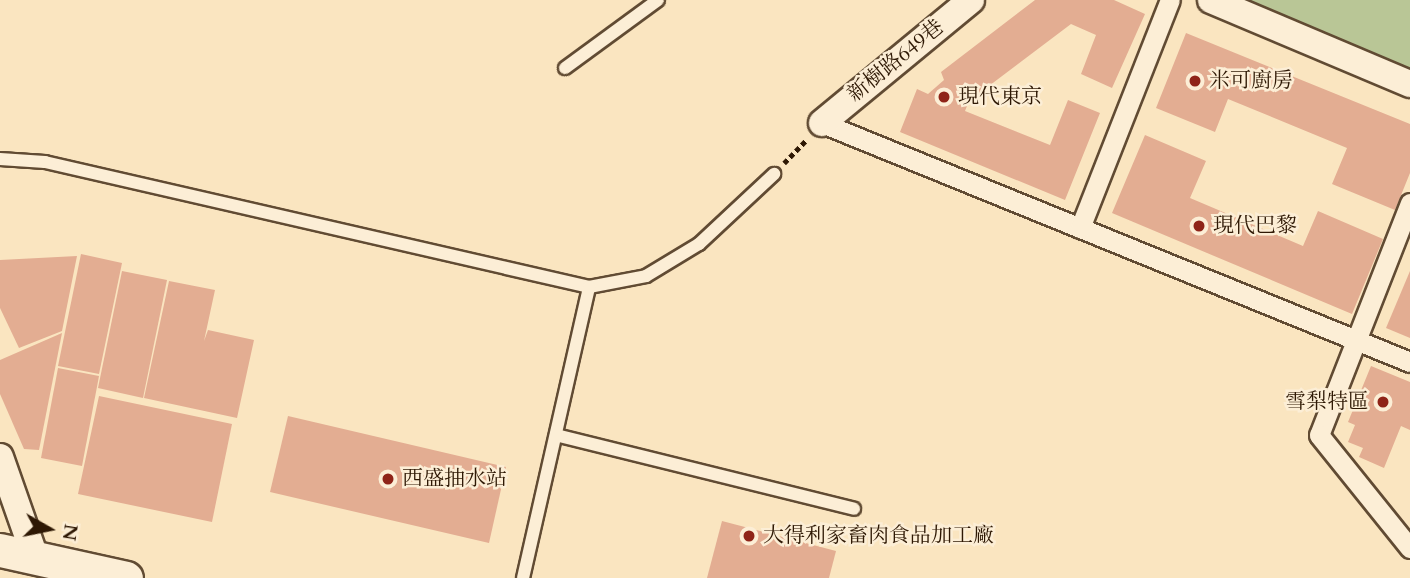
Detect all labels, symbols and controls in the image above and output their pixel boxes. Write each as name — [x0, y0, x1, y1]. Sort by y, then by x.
street label: 新樹路649巷 — [843, 15, 949, 107]
place label: 米可廚房 — [1209, 68, 1293, 94]
marker: 米可廚房 — [1187, 73, 1203, 89]
place label: 現代東京 — [958, 84, 1042, 110]
marker: 現代東京 — [936, 89, 952, 105]
place label: 現代巴黎 — [1213, 213, 1297, 239]
marker: 現代巴黎 — [1191, 218, 1207, 234]
place label: 雪梨特區 — [1285, 389, 1369, 415]
marker: 雪梨特區 — [1375, 394, 1391, 410]
place label: 西盛抽水站 — [402, 466, 507, 492]
marker: 西盛抽水站 — [380, 471, 396, 487]
north arrow — [14, 494, 84, 564]
text: N — [56, 522, 84, 542]
place label: 大得利家畜肉食品加工廠 — [763, 523, 994, 549]
marker: 大得利家畜肉食品加工廠 — [741, 528, 757, 544]

